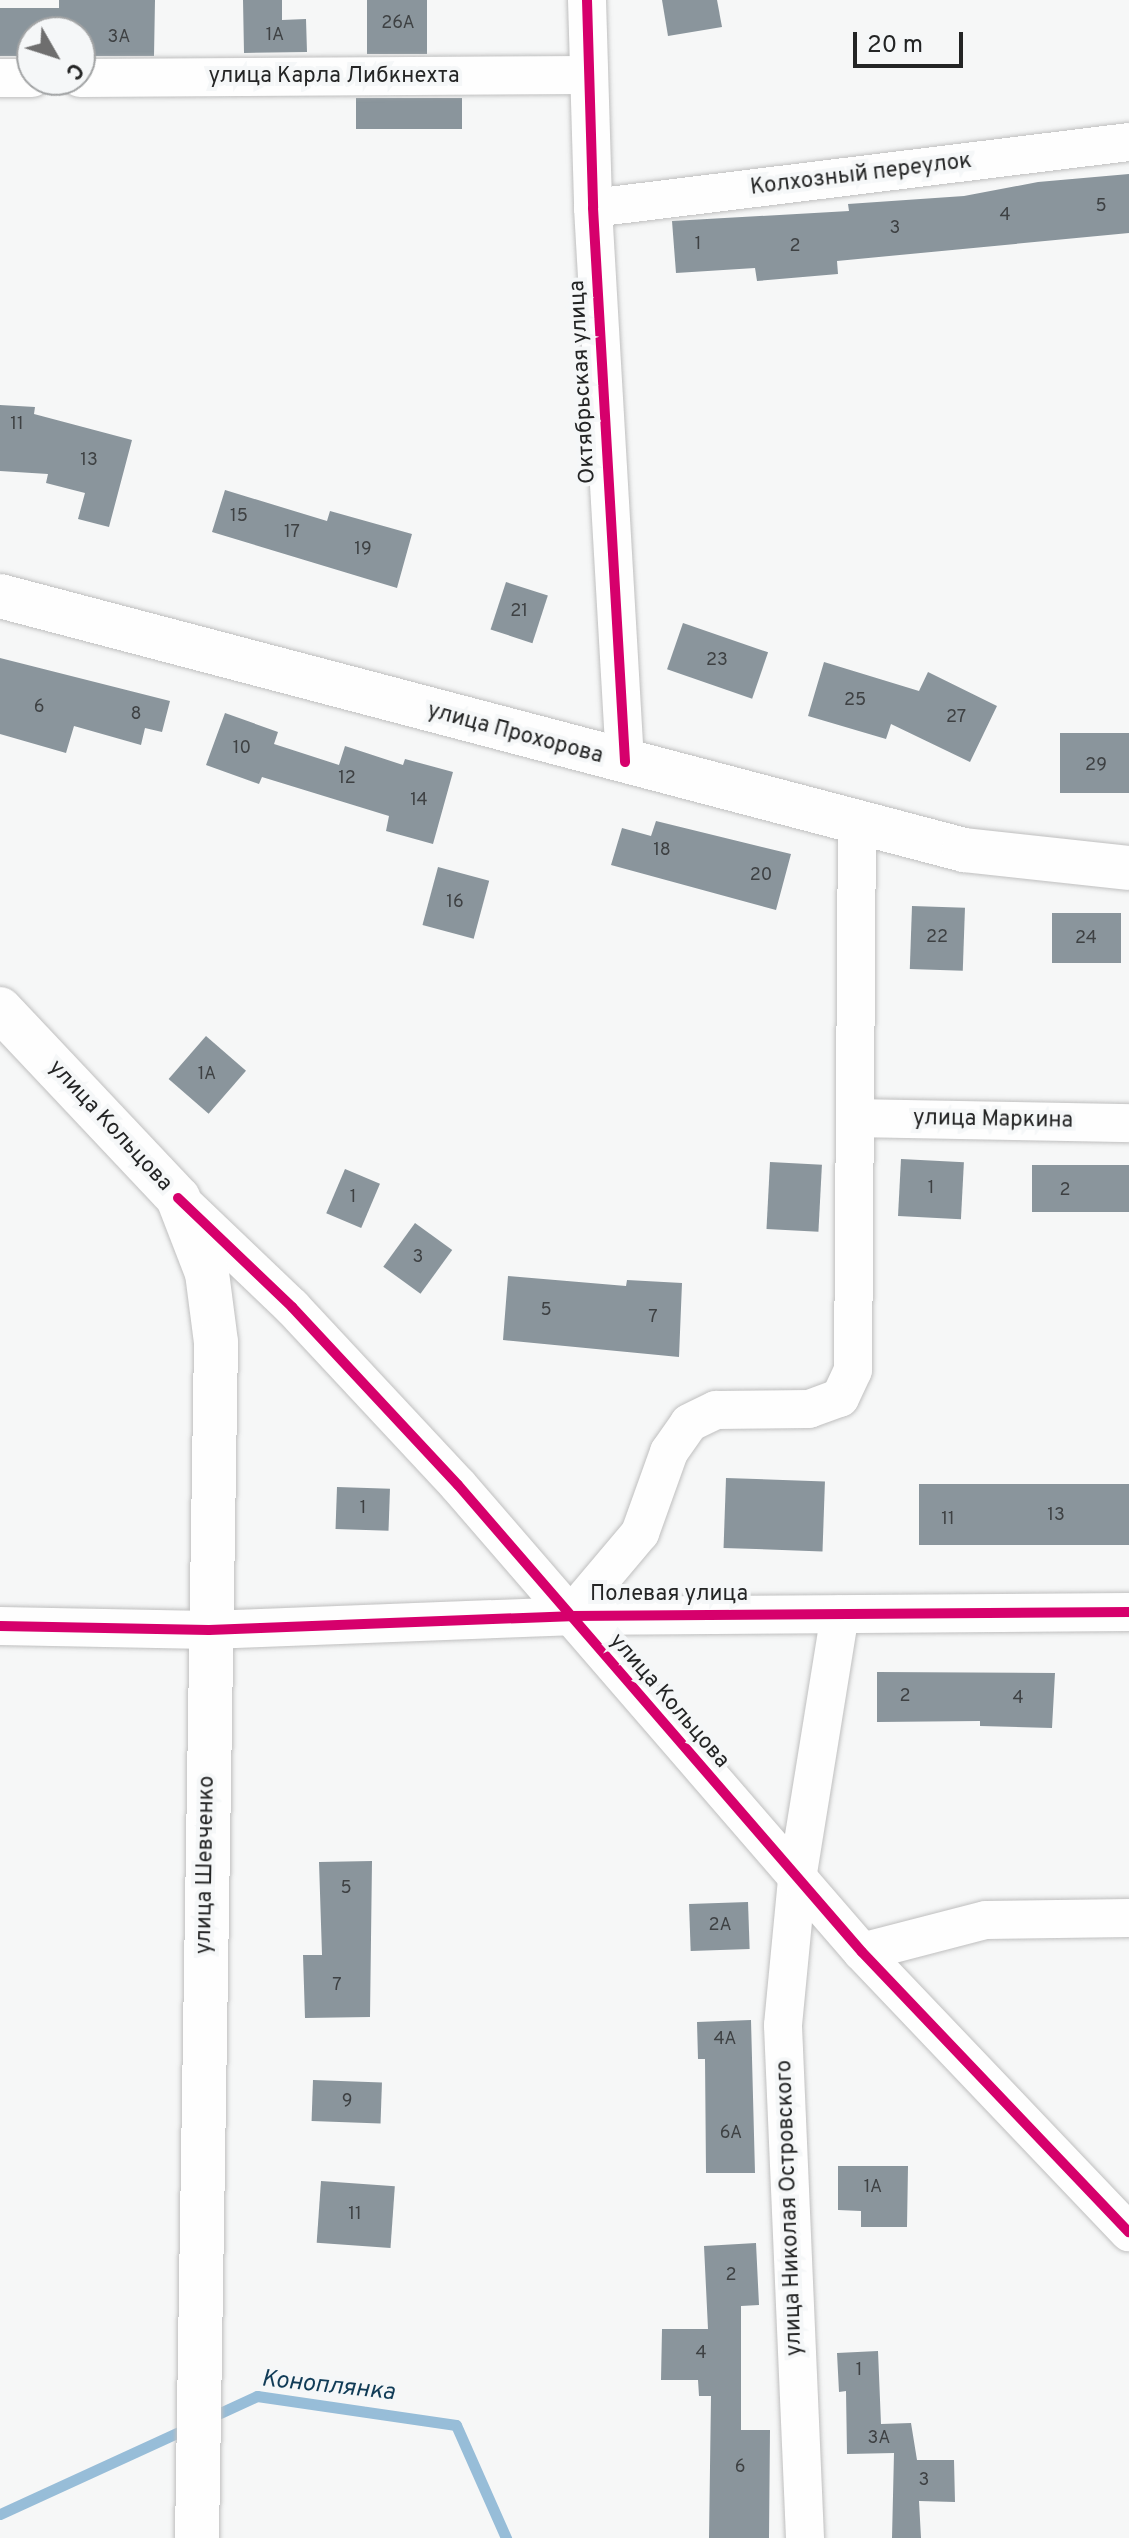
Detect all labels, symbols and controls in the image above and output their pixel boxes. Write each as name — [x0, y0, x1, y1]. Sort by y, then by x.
house number: 26А — [381, 13, 415, 35]
north arrow — [16, 16, 96, 96]
scale bar — [857, 16, 967, 66]
house number: 1А — [266, 25, 284, 47]
house number: 3А — [108, 27, 130, 49]
text: 20 m — [867, 31, 923, 61]
text: С — [59, 56, 88, 84]
street label: улица Карла Либкнехта — [209, 64, 459, 90]
street label: Колхозный переулок — [749, 148, 973, 202]
house number: 5 — [1095, 196, 1107, 218]
house number: 4 — [999, 205, 1011, 227]
house number: 3 — [890, 218, 900, 240]
house number: 1 — [695, 234, 701, 256]
house number: 2 — [789, 236, 801, 258]
street label: Октябрьская улица — [564, 280, 602, 484]
house number: 11 — [10, 414, 24, 436]
house number: 13 — [80, 450, 98, 472]
house number: 15 — [230, 506, 248, 528]
house number: 17 — [284, 522, 300, 544]
house number: 19 — [354, 539, 372, 561]
house number: 21 — [510, 601, 528, 623]
house number: 23 — [706, 650, 728, 672]
house number: 25 — [844, 690, 866, 712]
house number: 6 — [34, 697, 44, 719]
street label: улица Прохорова — [424, 698, 606, 770]
house number: 8 — [131, 704, 141, 726]
house number: 27 — [946, 707, 966, 729]
house number: 10 — [233, 738, 251, 760]
house number: 29 — [1085, 755, 1107, 777]
house number: 12 — [338, 768, 356, 790]
house number: 14 — [410, 790, 428, 812]
house number: 18 — [653, 840, 671, 862]
house number: 20 — [750, 865, 772, 887]
house number: 16 — [446, 892, 464, 914]
house number: 22 — [926, 927, 948, 949]
house number: 24 — [1075, 928, 1097, 950]
street label: улица Кольцова — [42, 1055, 178, 1197]
house number: 1А — [198, 1064, 216, 1086]
street label: улица Маркина — [913, 1105, 1073, 1135]
house number: 1 — [928, 1178, 934, 1200]
house number: 2 — [1059, 1180, 1071, 1202]
house number: 1 — [350, 1187, 356, 1209]
house number: 3 — [413, 1247, 423, 1269]
house number: 5 — [540, 1300, 552, 1322]
house number: 7 — [648, 1307, 658, 1329]
house number: 1 — [360, 1498, 366, 1520]
house number: 13 — [1047, 1505, 1065, 1527]
house number: 11 — [941, 1509, 955, 1531]
street label: Полевая улица — [590, 1582, 748, 1608]
street label: улица Кольцова — [603, 1628, 735, 1774]
house number: 2 — [899, 1686, 911, 1708]
house number: 4 — [1012, 1688, 1024, 1710]
street label: улица Шевченко — [191, 1776, 221, 1954]
house number: 5 — [340, 1878, 352, 1900]
house number: 2А — [708, 1915, 732, 1937]
house number: 7 — [332, 1975, 342, 1997]
house number: 4А — [713, 2029, 737, 2051]
street label: улица Николая Островского — [772, 2059, 808, 2357]
house number: 9 — [342, 2091, 352, 2113]
house number: 6А — [720, 2123, 742, 2145]
house number: 1А — [864, 2177, 882, 2199]
house number: 11 — [348, 2204, 362, 2226]
house number: 2 — [725, 2265, 737, 2287]
house number: 4 — [695, 2343, 707, 2365]
house number: 1 — [856, 2360, 862, 2382]
water label: Коноплянка — [260, 2366, 396, 2408]
house number: 3А — [868, 2428, 890, 2450]
house number: 6 — [735, 2457, 745, 2479]
house number: 3 — [919, 2470, 929, 2492]

